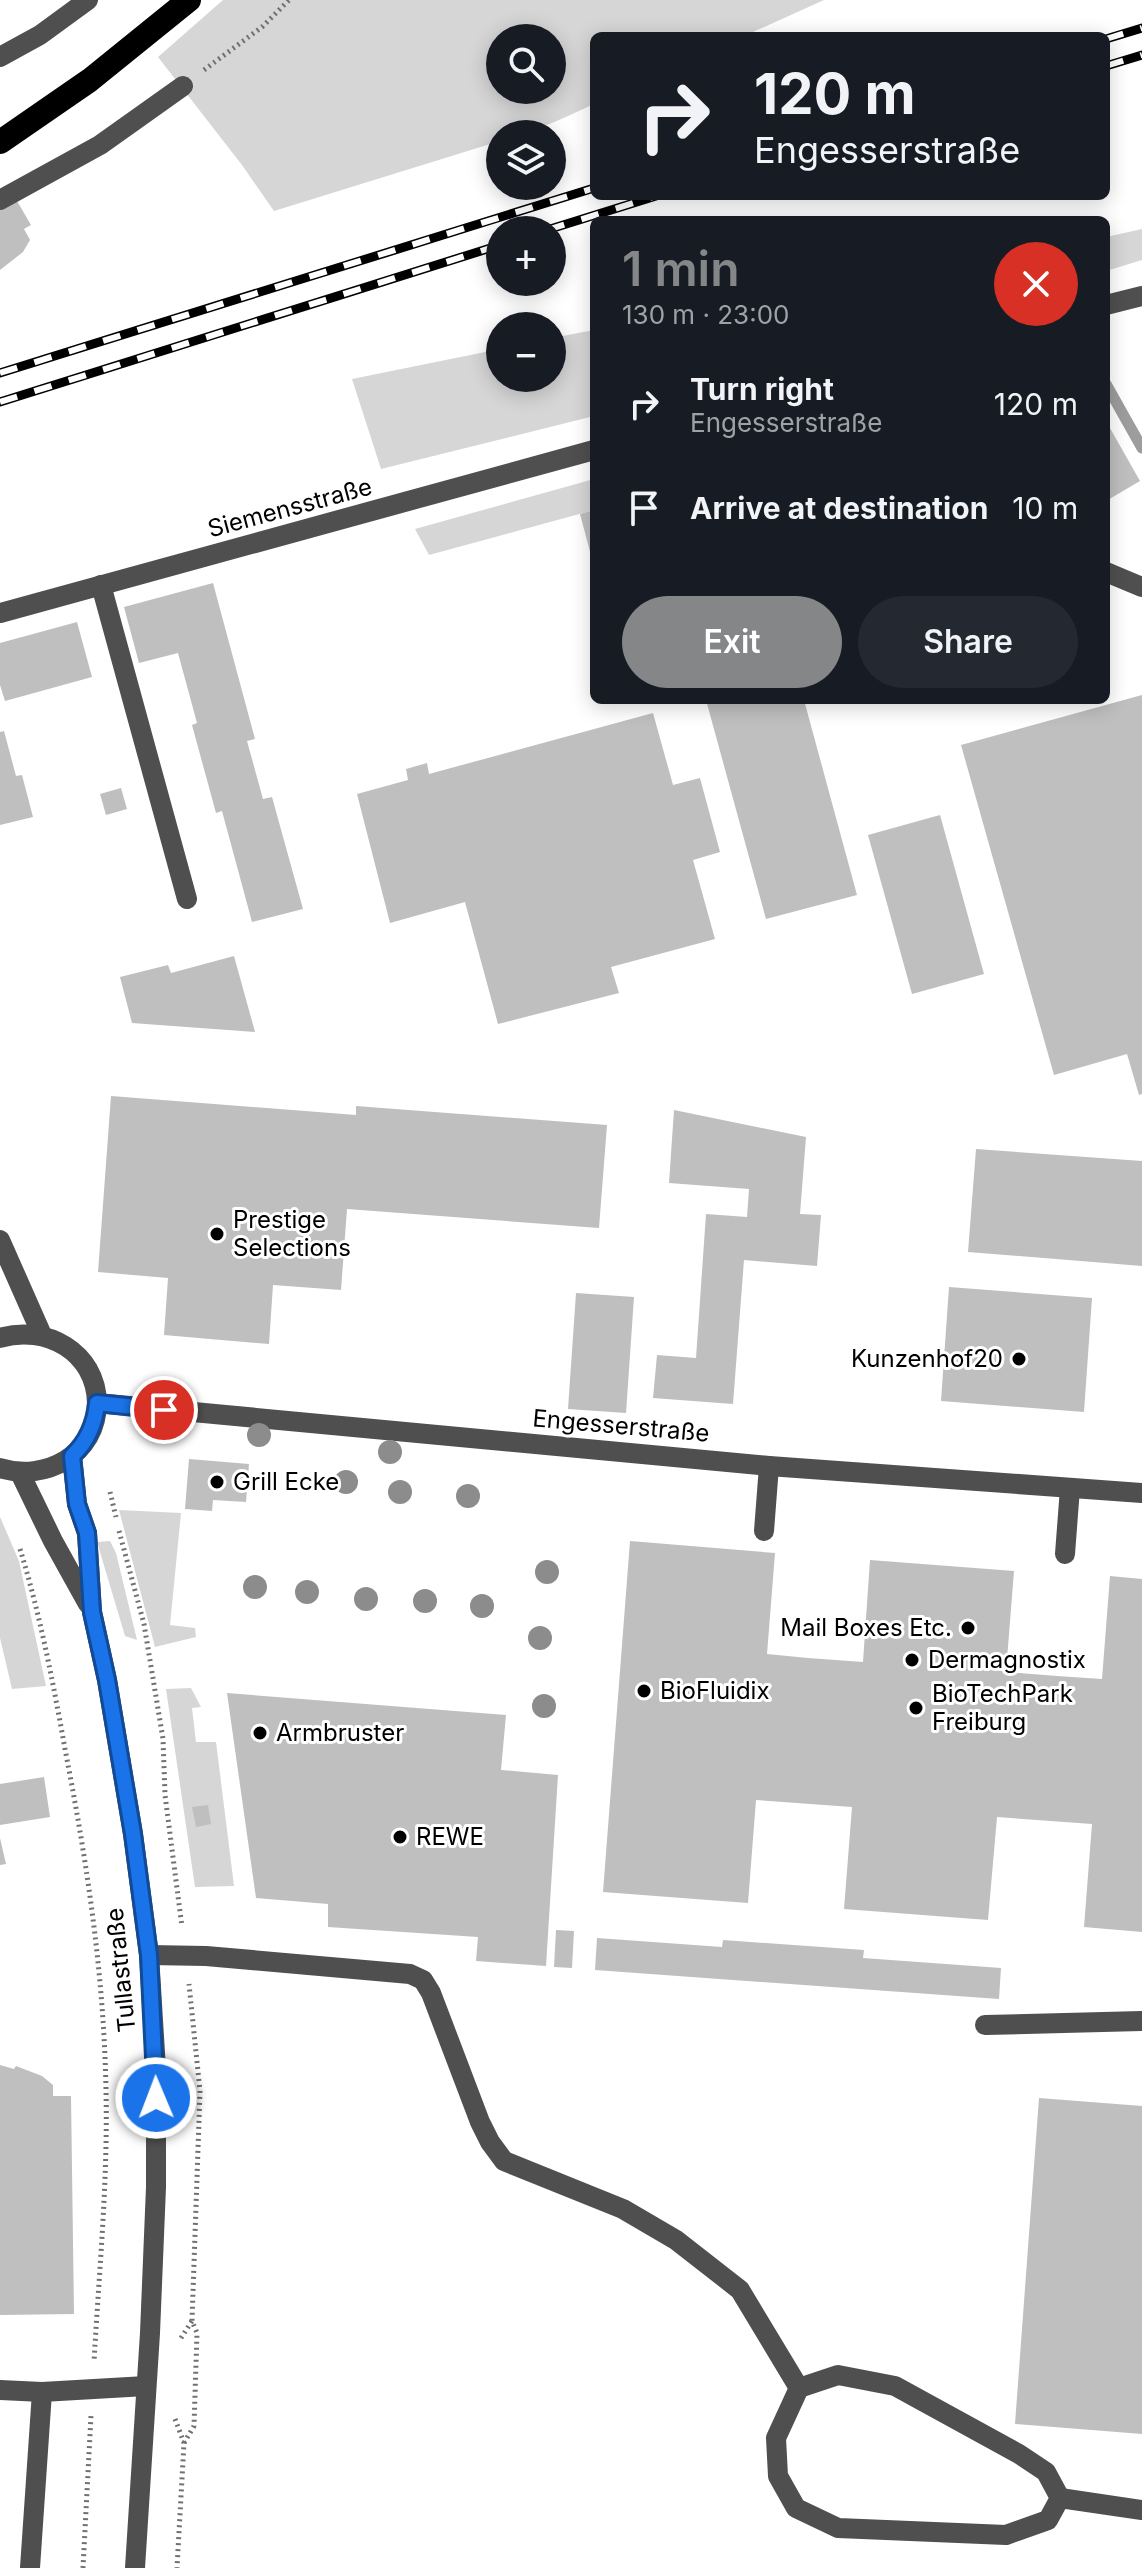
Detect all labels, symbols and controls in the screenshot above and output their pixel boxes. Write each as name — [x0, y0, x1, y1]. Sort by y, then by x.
map controls — [486, 24, 566, 392]
button: search — [486, 24, 566, 104]
text: 120 m — [754, 60, 916, 128]
icon: right — [622, 64, 726, 168]
button: layers — [486, 120, 566, 200]
text: Engesserstraße — [754, 128, 1020, 172]
button: + — [486, 216, 566, 296]
text: 1 min — [622, 239, 740, 298]
button: close — [994, 242, 1078, 326]
text: 130 m · 23:00 — [622, 299, 789, 330]
button: − — [486, 312, 566, 392]
text: Turn right — [690, 371, 834, 407]
icon: right — [622, 382, 666, 426]
text: 120 m — [994, 386, 1078, 422]
text: Engesserstraße — [690, 407, 882, 438]
street label: Siemensstraße — [205, 472, 375, 543]
icon: arrive — [622, 486, 666, 530]
text: Arrive at destination — [690, 490, 988, 526]
text: 10 m — [1012, 490, 1078, 526]
button: Exit — [622, 596, 842, 688]
button: Share — [858, 596, 1078, 688]
place label: Prestige Selections — [233, 1205, 351, 1262]
marker: Prestige Selections — [208, 1225, 226, 1243]
place label: Kunzenhof20 — [851, 1344, 1003, 1373]
marker: Kunzenhof20 — [1010, 1350, 1028, 1368]
pin — [130, 1376, 198, 1444]
icon: arrive — [142, 1388, 186, 1432]
street label: Engesserstraße — [531, 1403, 711, 1448]
place label: Grill Ecke — [233, 1467, 339, 1496]
marker: Grill Ecke — [208, 1473, 226, 1491]
place label: Mail Boxes Etc. — [780, 1613, 952, 1642]
marker: Mail Boxes Etc. — [959, 1619, 977, 1637]
place label: Dermagnostix — [928, 1645, 1086, 1674]
marker: Dermagnostix — [903, 1651, 921, 1669]
place label: BioFluidix — [660, 1676, 770, 1705]
place label: BioTechPark Freiburg — [932, 1679, 1073, 1736]
marker: BioFluidix — [635, 1682, 653, 1700]
marker: BioTechPark Freiburg — [907, 1699, 925, 1717]
place label: Armbruster — [276, 1718, 404, 1747]
marker: Armbruster — [251, 1724, 269, 1742]
place label: REWE — [416, 1822, 484, 1851]
marker: REWE — [391, 1828, 409, 1846]
street label: Tullastraße — [100, 1906, 141, 2034]
position arrow — [114, 2056, 198, 2140]

